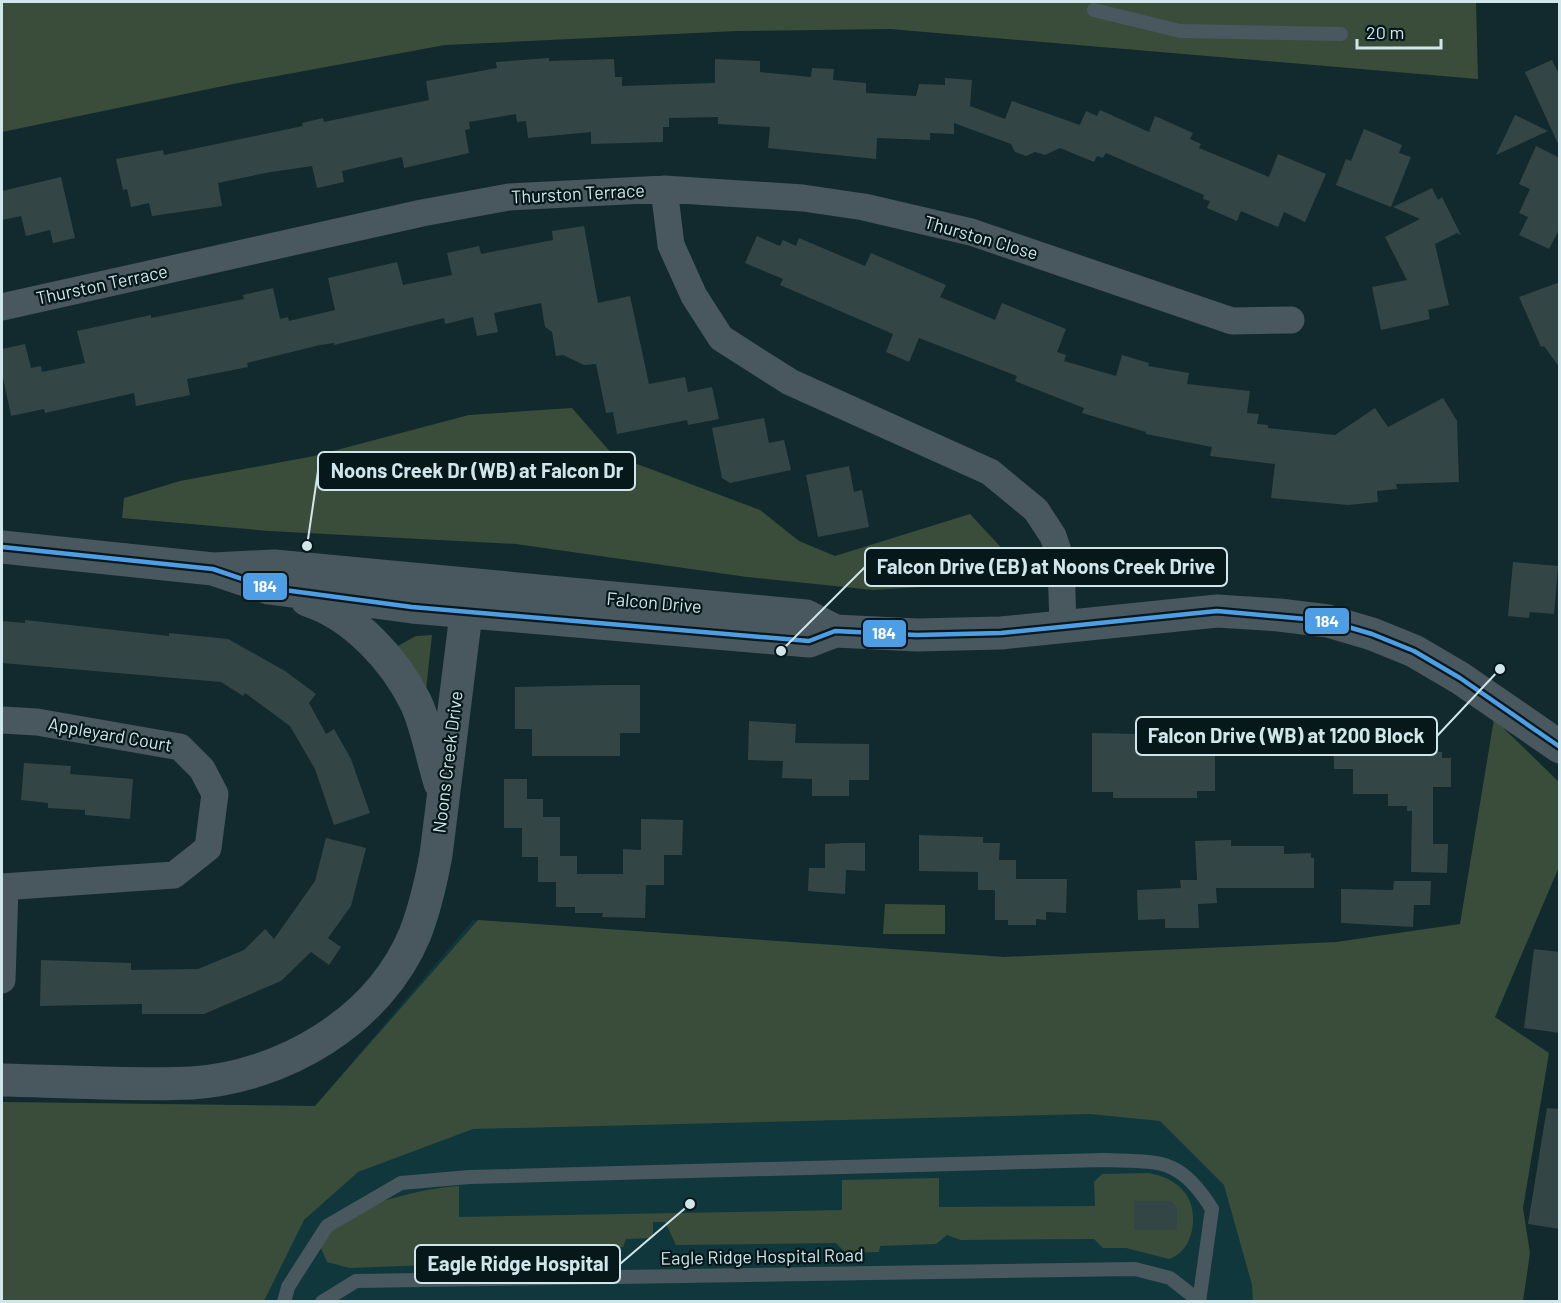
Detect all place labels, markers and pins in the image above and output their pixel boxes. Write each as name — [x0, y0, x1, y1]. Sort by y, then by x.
callout: Noons Creek Dr (WB) at Falcon Dr — [318, 452, 635, 490]
callout: Falcon Drive (EB) at Noons Creek Drive — [865, 548, 1227, 586]
callout: Falcon Drive (WB) at 1200 Block — [1136, 717, 1437, 755]
callout: Eagle Ridge Hospital — [415, 1245, 620, 1283]

